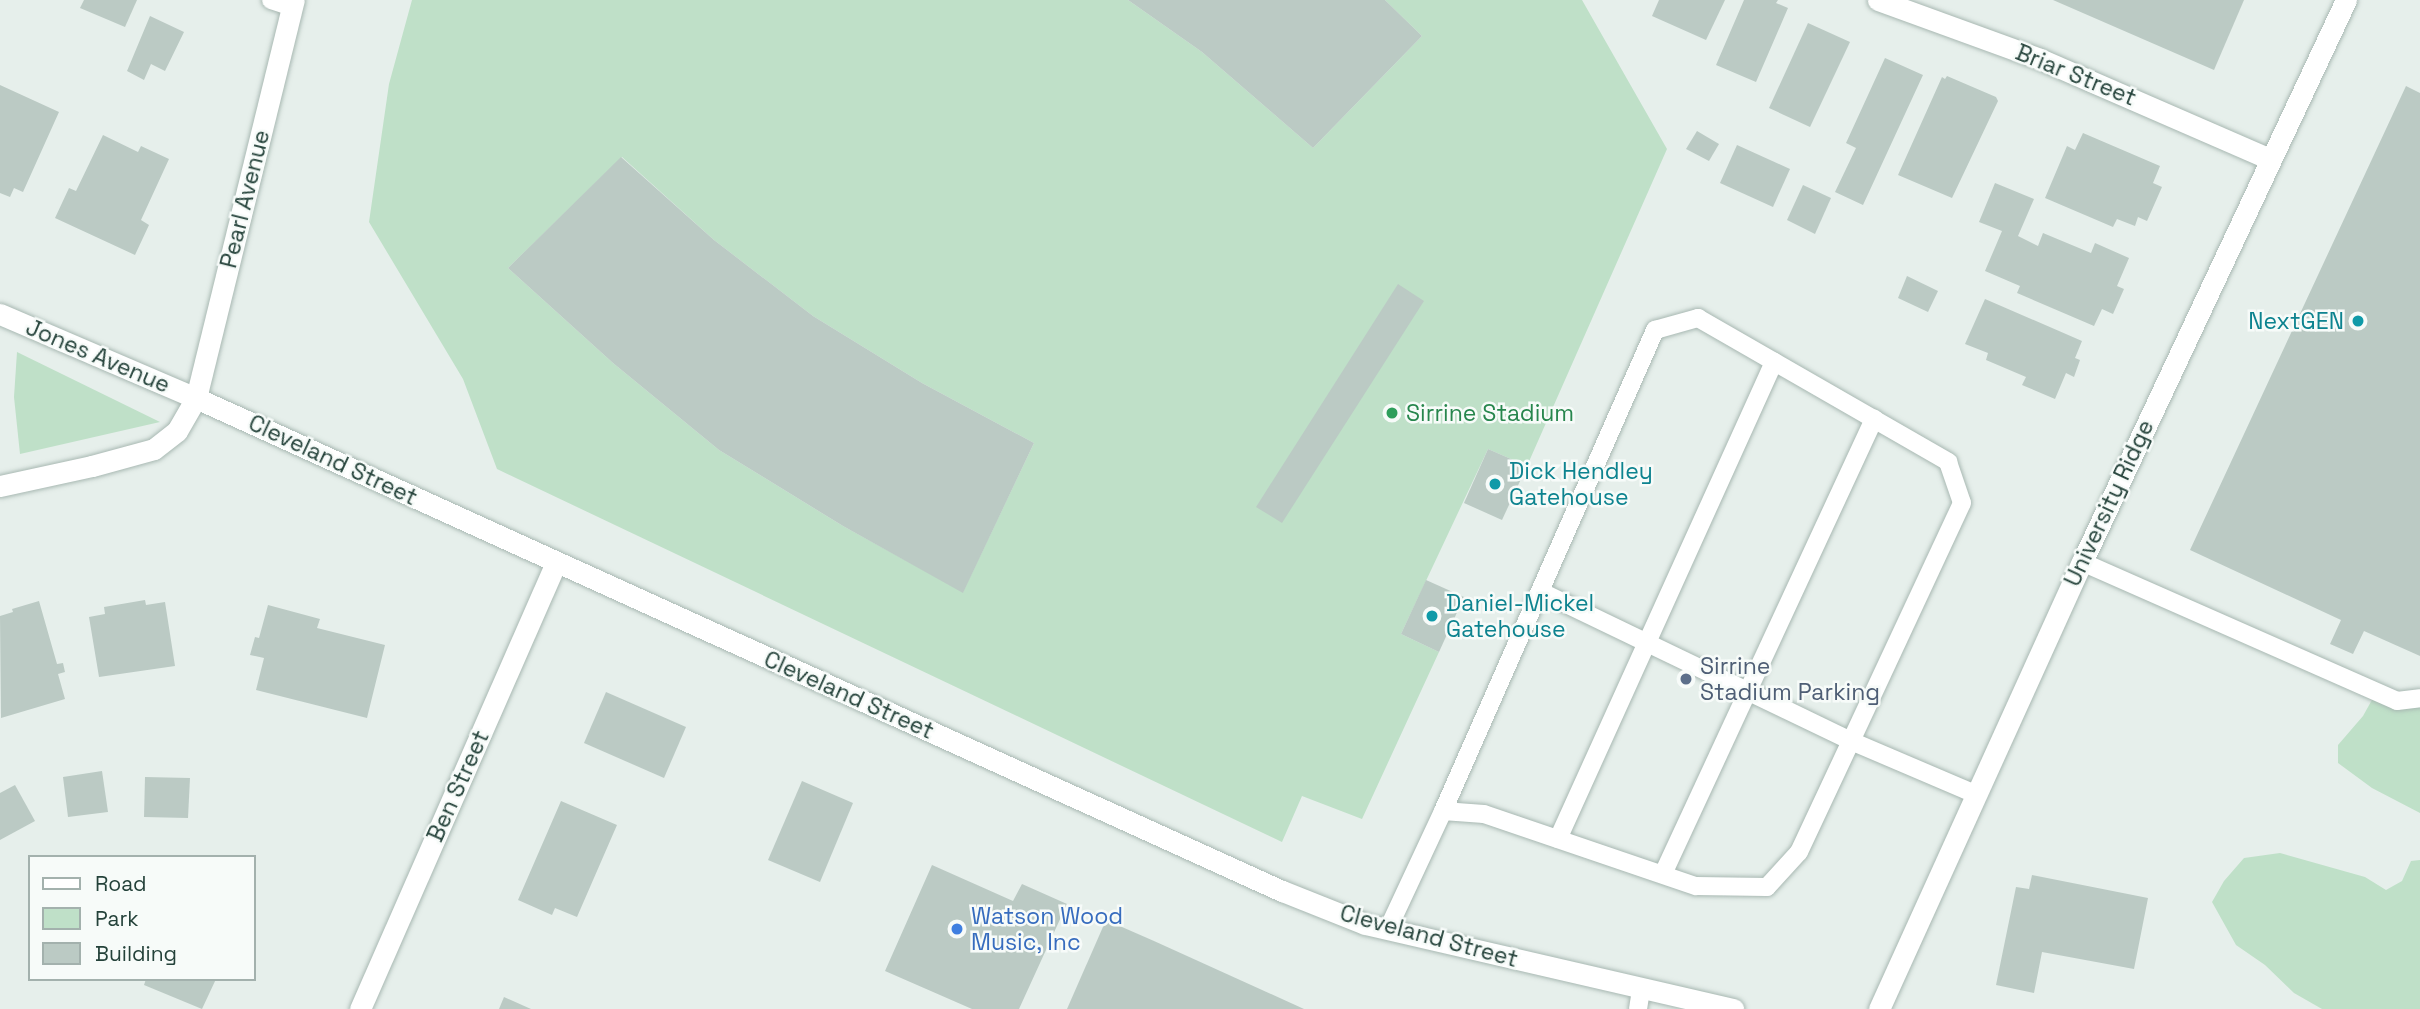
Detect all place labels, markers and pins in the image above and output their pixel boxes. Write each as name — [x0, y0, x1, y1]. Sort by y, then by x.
place label: NextGEN — [2248, 307, 2344, 335]
marker: NextGEN — [2350, 313, 2366, 329]
place label: Sirrine Stadium — [1406, 399, 1574, 427]
marker: Sirrine Stadium — [1384, 405, 1400, 421]
place label: Dick Hendley Gatehouse — [1509, 457, 1653, 511]
marker: Dick Hendley Gatehouse — [1487, 476, 1503, 492]
place label: Daniel-Mickel Gatehouse — [1446, 589, 1594, 643]
marker: Daniel-Mickel Gatehouse — [1424, 608, 1440, 624]
place label: Sirrine Stadium Parking — [1700, 652, 1880, 706]
marker: Sirrine Stadium Parking — [1678, 671, 1694, 687]
place label: Watson Wood Music, Inc — [971, 902, 1123, 956]
marker: Watson Wood Music, Inc — [949, 921, 965, 937]

